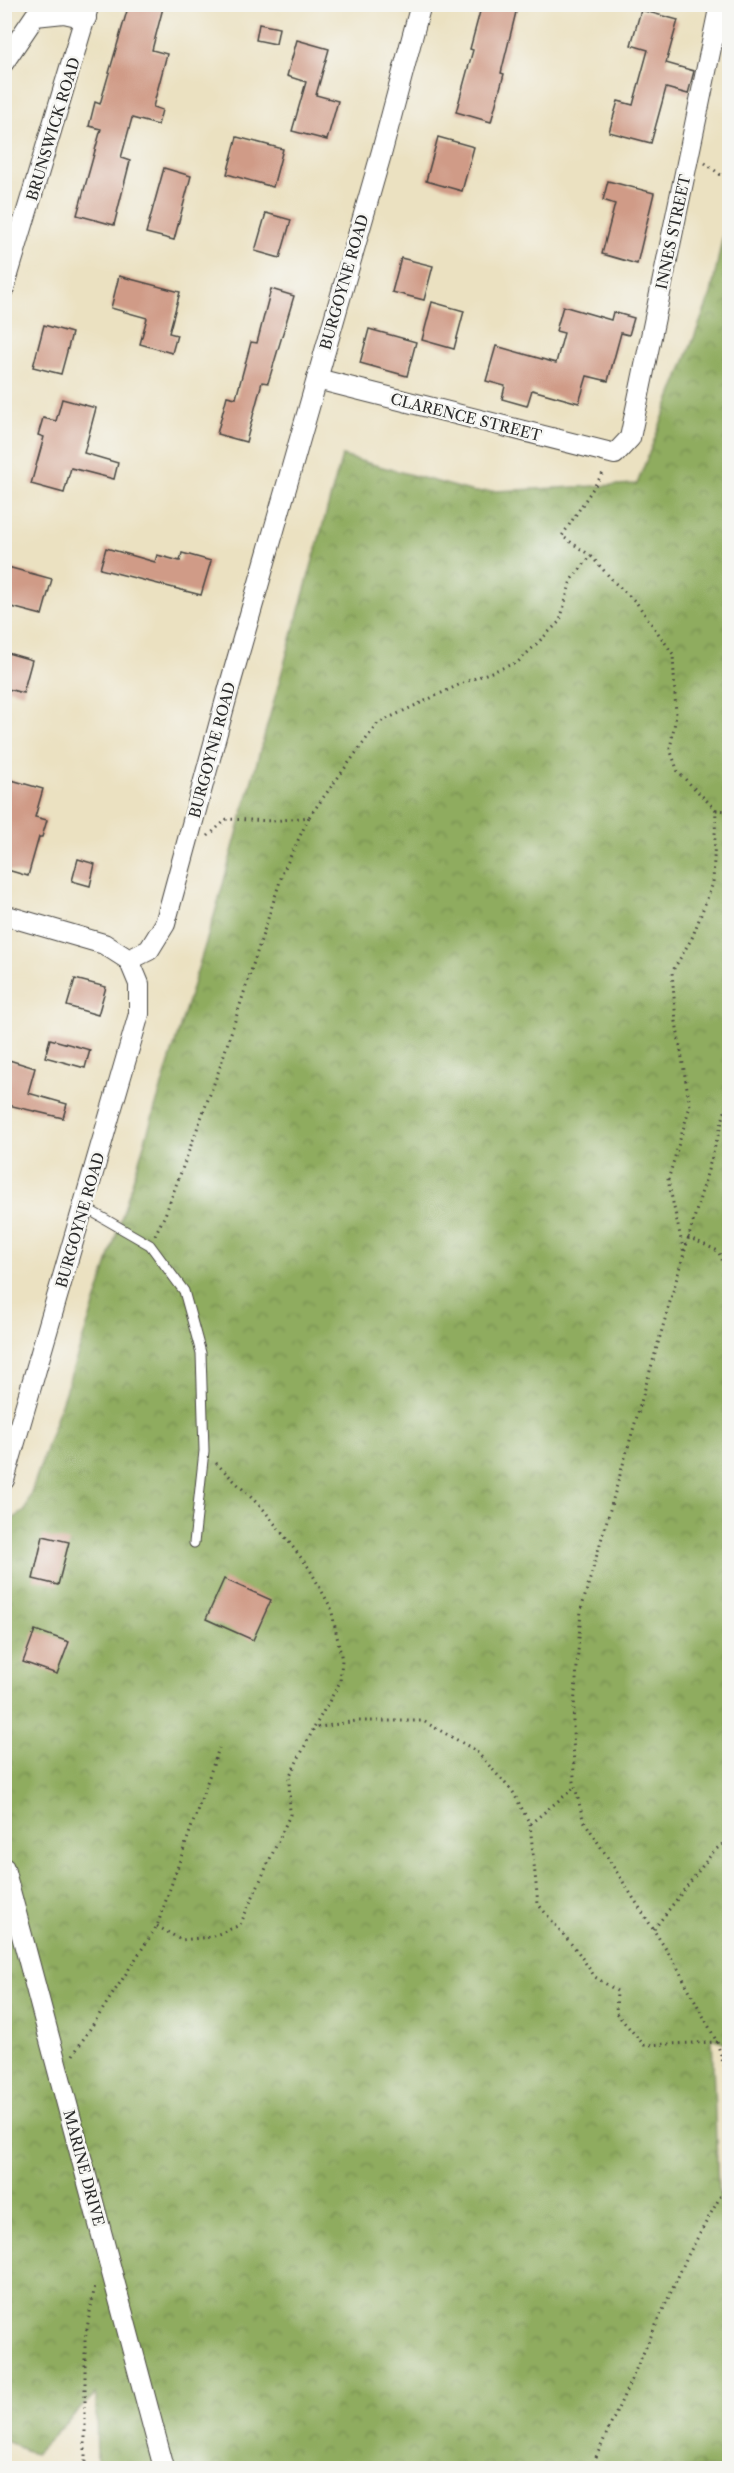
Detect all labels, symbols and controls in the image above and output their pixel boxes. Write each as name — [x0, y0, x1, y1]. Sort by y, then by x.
street label: BRUNSWICK ROAD — [22, 55, 84, 203]
street label: INNES STREET — [652, 172, 695, 291]
street label: BURGOYNE ROAD — [316, 212, 372, 352]
street label: CLARENCE STREET — [388, 389, 544, 445]
street label: BURGOYNE ROAD — [185, 680, 239, 820]
street label: BURGOYNE ROAD — [52, 1150, 108, 1290]
street label: MARINE DRIVE — [59, 2108, 109, 2228]

